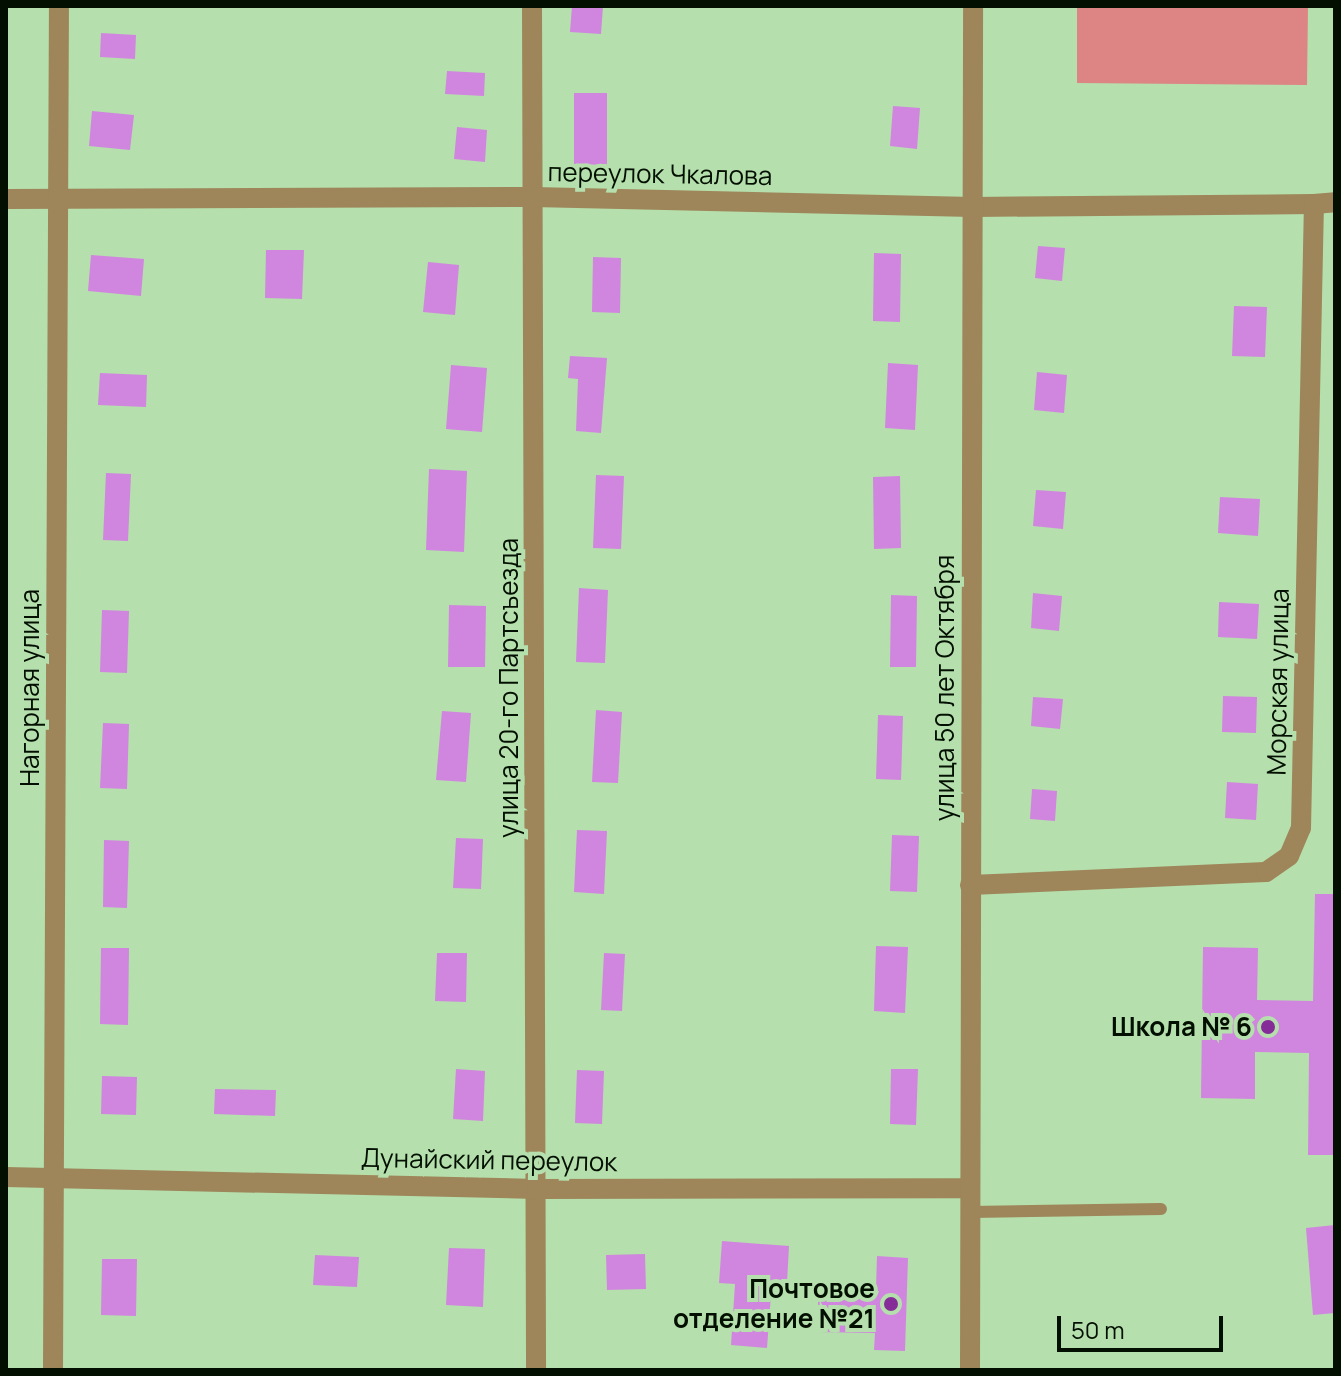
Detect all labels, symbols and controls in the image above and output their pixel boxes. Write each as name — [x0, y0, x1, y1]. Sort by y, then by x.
street label: переулок Чкалова — [547, 156, 773, 192]
street label: улица 20-го Партсъезда — [493, 538, 525, 838]
street label: улица 50 лет Октября — [929, 555, 961, 821]
street label: Морская улица — [1261, 588, 1295, 776]
street label: Нагорная улица — [14, 589, 46, 787]
place label: Школа № 6 — [1111, 1011, 1252, 1043]
marker: Школа № 6 — [1259, 1018, 1277, 1036]
street label: Дунайский переулок — [361, 1142, 617, 1178]
place label: Почтовое отделение №21 — [673, 1273, 875, 1334]
marker: Почтовое отделение №21 — [882, 1295, 900, 1313]
scale bar — [1061, 1300, 1227, 1350]
text: 50 m — [1071, 1313, 1125, 1346]

